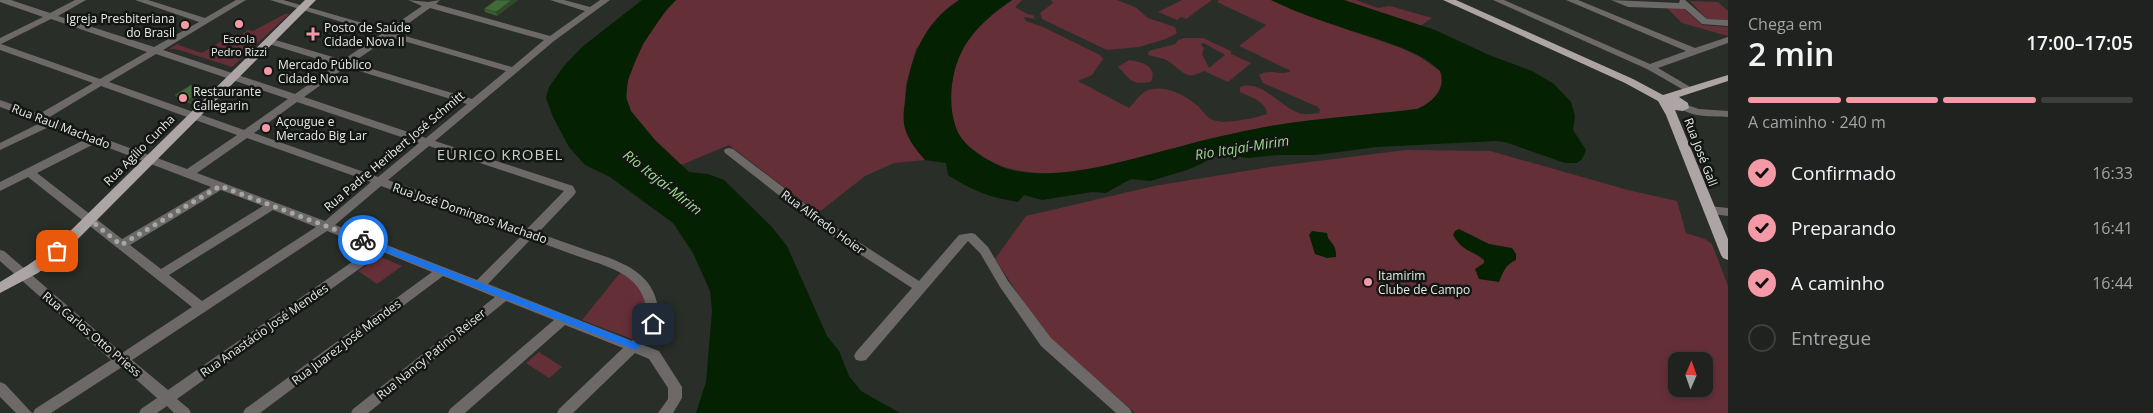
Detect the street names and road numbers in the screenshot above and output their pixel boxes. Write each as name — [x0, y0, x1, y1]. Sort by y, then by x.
street label: Rua Padre Heribert José Schmitt — [320, 87, 468, 215]
street label: Rua Raul Machado — [9, 99, 113, 153]
street label: Rua Agílio Cunha — [100, 111, 178, 189]
street label: Rua José Gall — [1680, 115, 1722, 189]
street label: Rua José Domingos Machado — [390, 179, 550, 247]
street label: Rua Alfredo Hoier — [778, 186, 868, 258]
street label: Rua Anastácio José Mendes — [197, 279, 332, 381]
street label: Rua Carlos Otto Priess — [39, 288, 145, 381]
street label: Rua Juarez José Mendes — [288, 295, 404, 389]
street label: Rua Nancy Patino Reiser — [373, 305, 489, 403]

